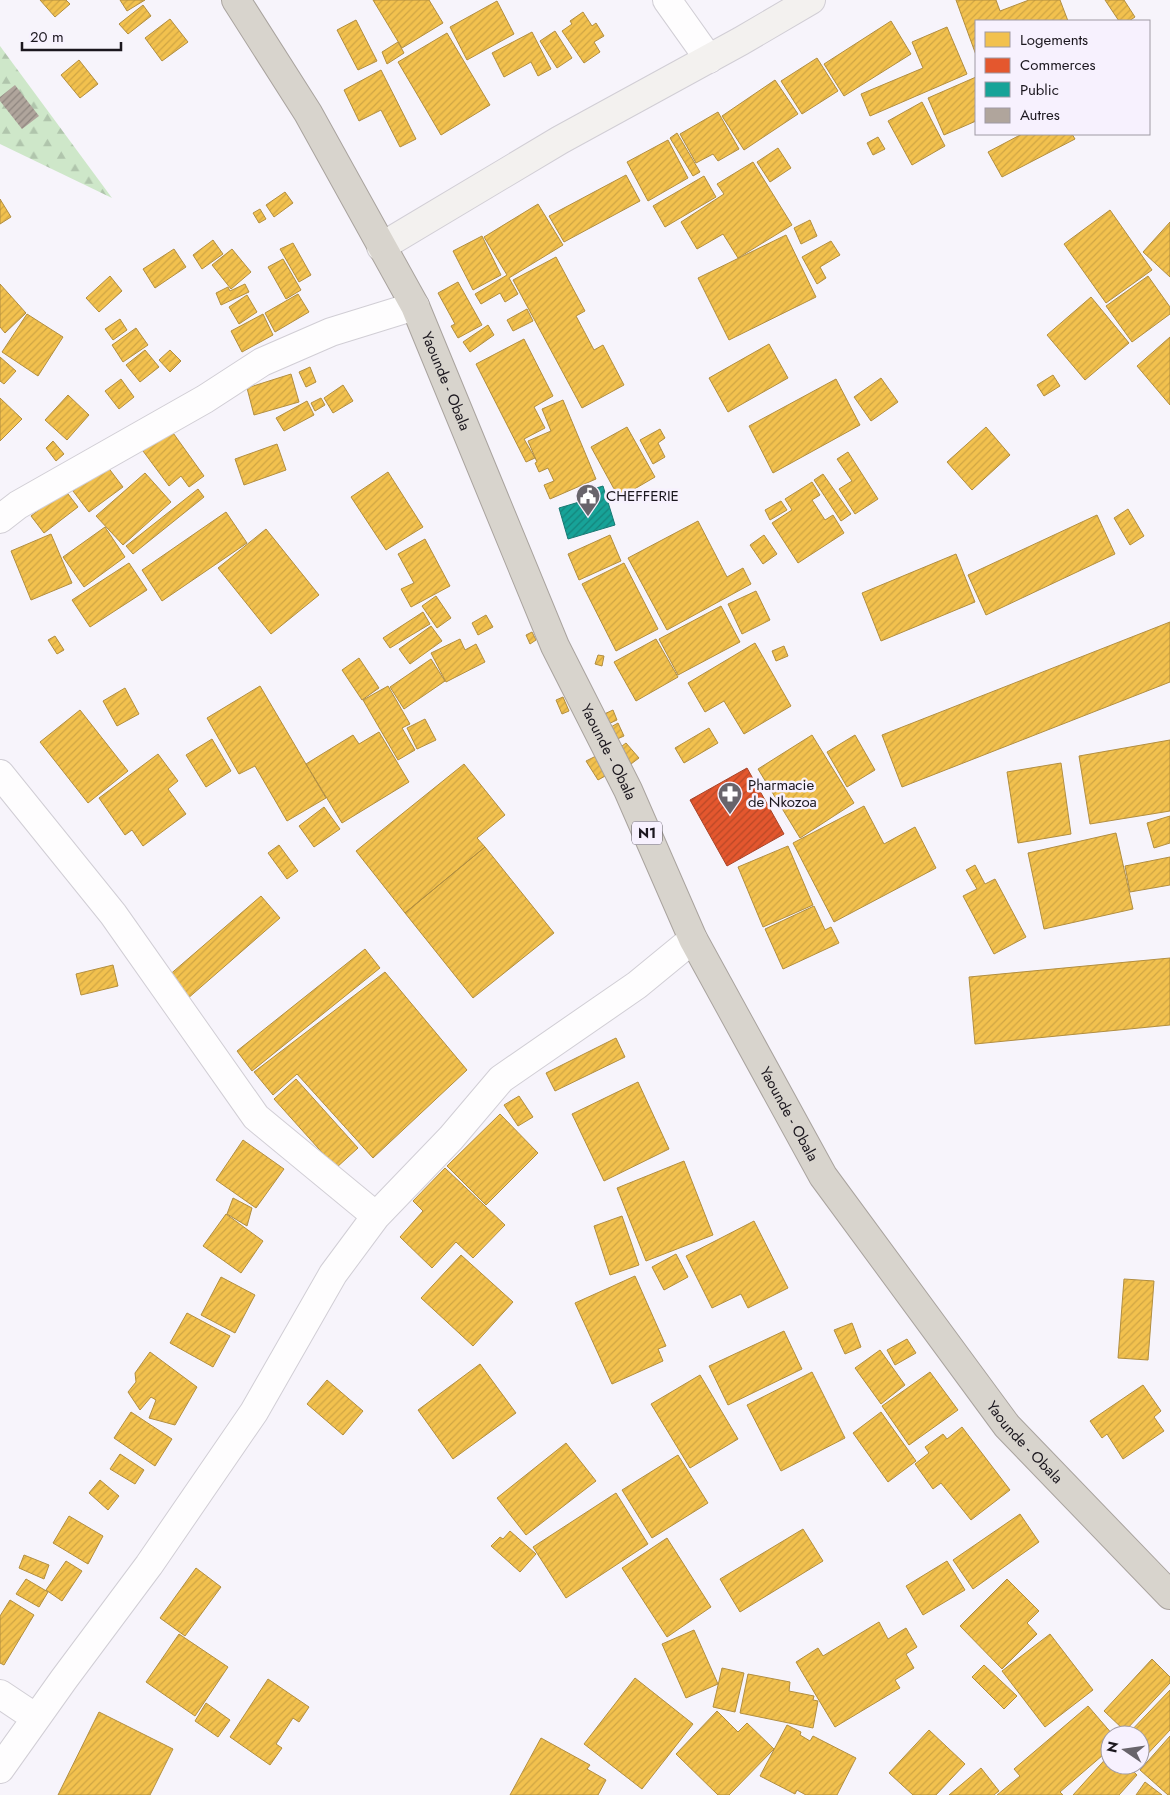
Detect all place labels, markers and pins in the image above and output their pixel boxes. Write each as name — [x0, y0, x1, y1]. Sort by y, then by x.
public building icon: CHEFFERIE — [575, 483, 601, 517]
place label: CHEFFERIE — [606, 485, 679, 507]
place label: Pharmacie de Nkozoa — [748, 774, 817, 813]
pharmacy icon: Pharmacie de Nkozoa — [717, 781, 743, 815]

